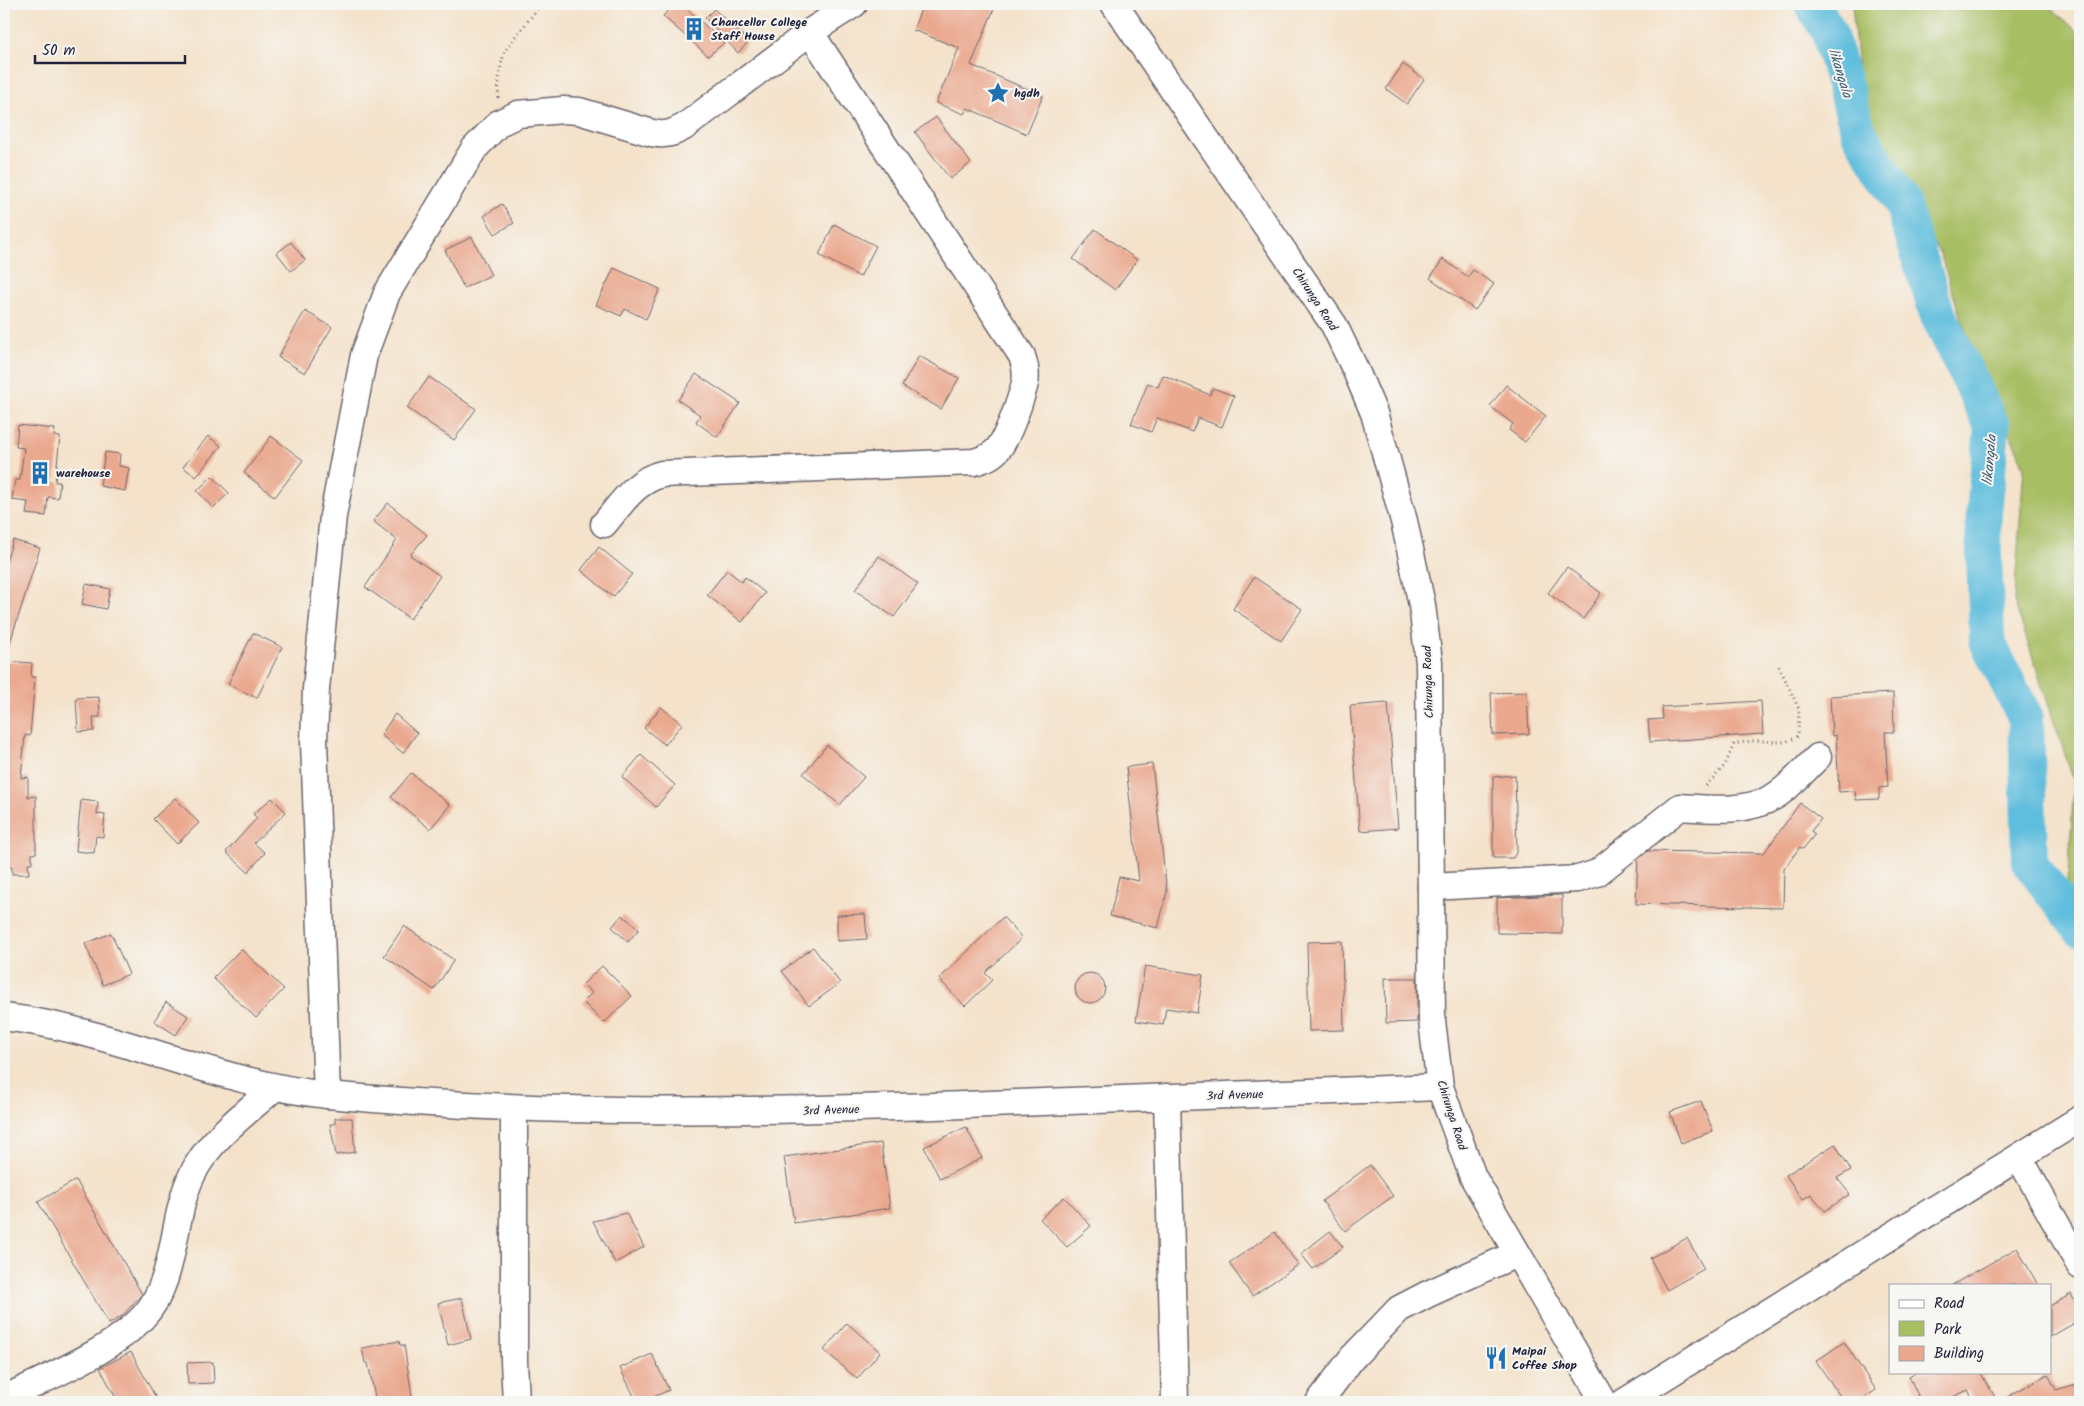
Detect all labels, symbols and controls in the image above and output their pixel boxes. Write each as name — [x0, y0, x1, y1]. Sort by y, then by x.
place label: Chancellor College Staff House — [711, 13, 807, 46]
building icon: Chancellor College Staff House — [681, 16, 707, 42]
scale bar — [35, 32, 185, 64]
text: 50 m — [42, 39, 76, 63]
water label: likangala — [1822, 46, 1858, 102]
place icon: hgdh — [985, 80, 1011, 106]
place label: hgdh — [1014, 84, 1040, 103]
street label: Chirunga Road — [1287, 264, 1343, 336]
water label: likangala — [1977, 433, 2003, 486]
building icon: warehouse — [27, 460, 53, 486]
place label: warehouse — [56, 464, 111, 483]
street label: Chirunga Road — [1418, 644, 1439, 719]
street label: Chirunga Road — [1431, 1078, 1472, 1154]
street label: 3rd Avenue — [1206, 1085, 1264, 1106]
street label: 3rd Avenue — [802, 1100, 860, 1121]
legend — [1889, 1284, 2052, 1374]
text: Road — [1934, 1292, 1965, 1316]
text: Park — [1934, 1318, 1962, 1342]
place label: Maipai Coffee Shop — [1512, 1342, 1578, 1375]
text: Building — [1934, 1342, 1984, 1366]
restaurant icon: Maipai Coffee Shop — [1483, 1345, 1509, 1371]

